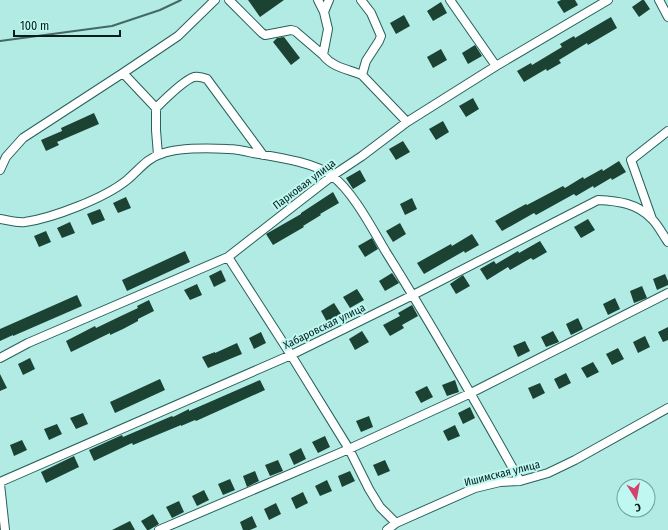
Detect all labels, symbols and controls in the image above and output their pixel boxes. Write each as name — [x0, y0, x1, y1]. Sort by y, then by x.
scale bar — [14, 12, 120, 38]
text: 100 m — [20, 19, 49, 33]
street label: Парковая улица — [270, 157, 338, 212]
street label: Хабаровская улица — [281, 301, 367, 352]
street label: Ишимская улица — [463, 458, 541, 489]
north arrow — [616, 478, 656, 518]
text: С — [634, 500, 642, 514]

